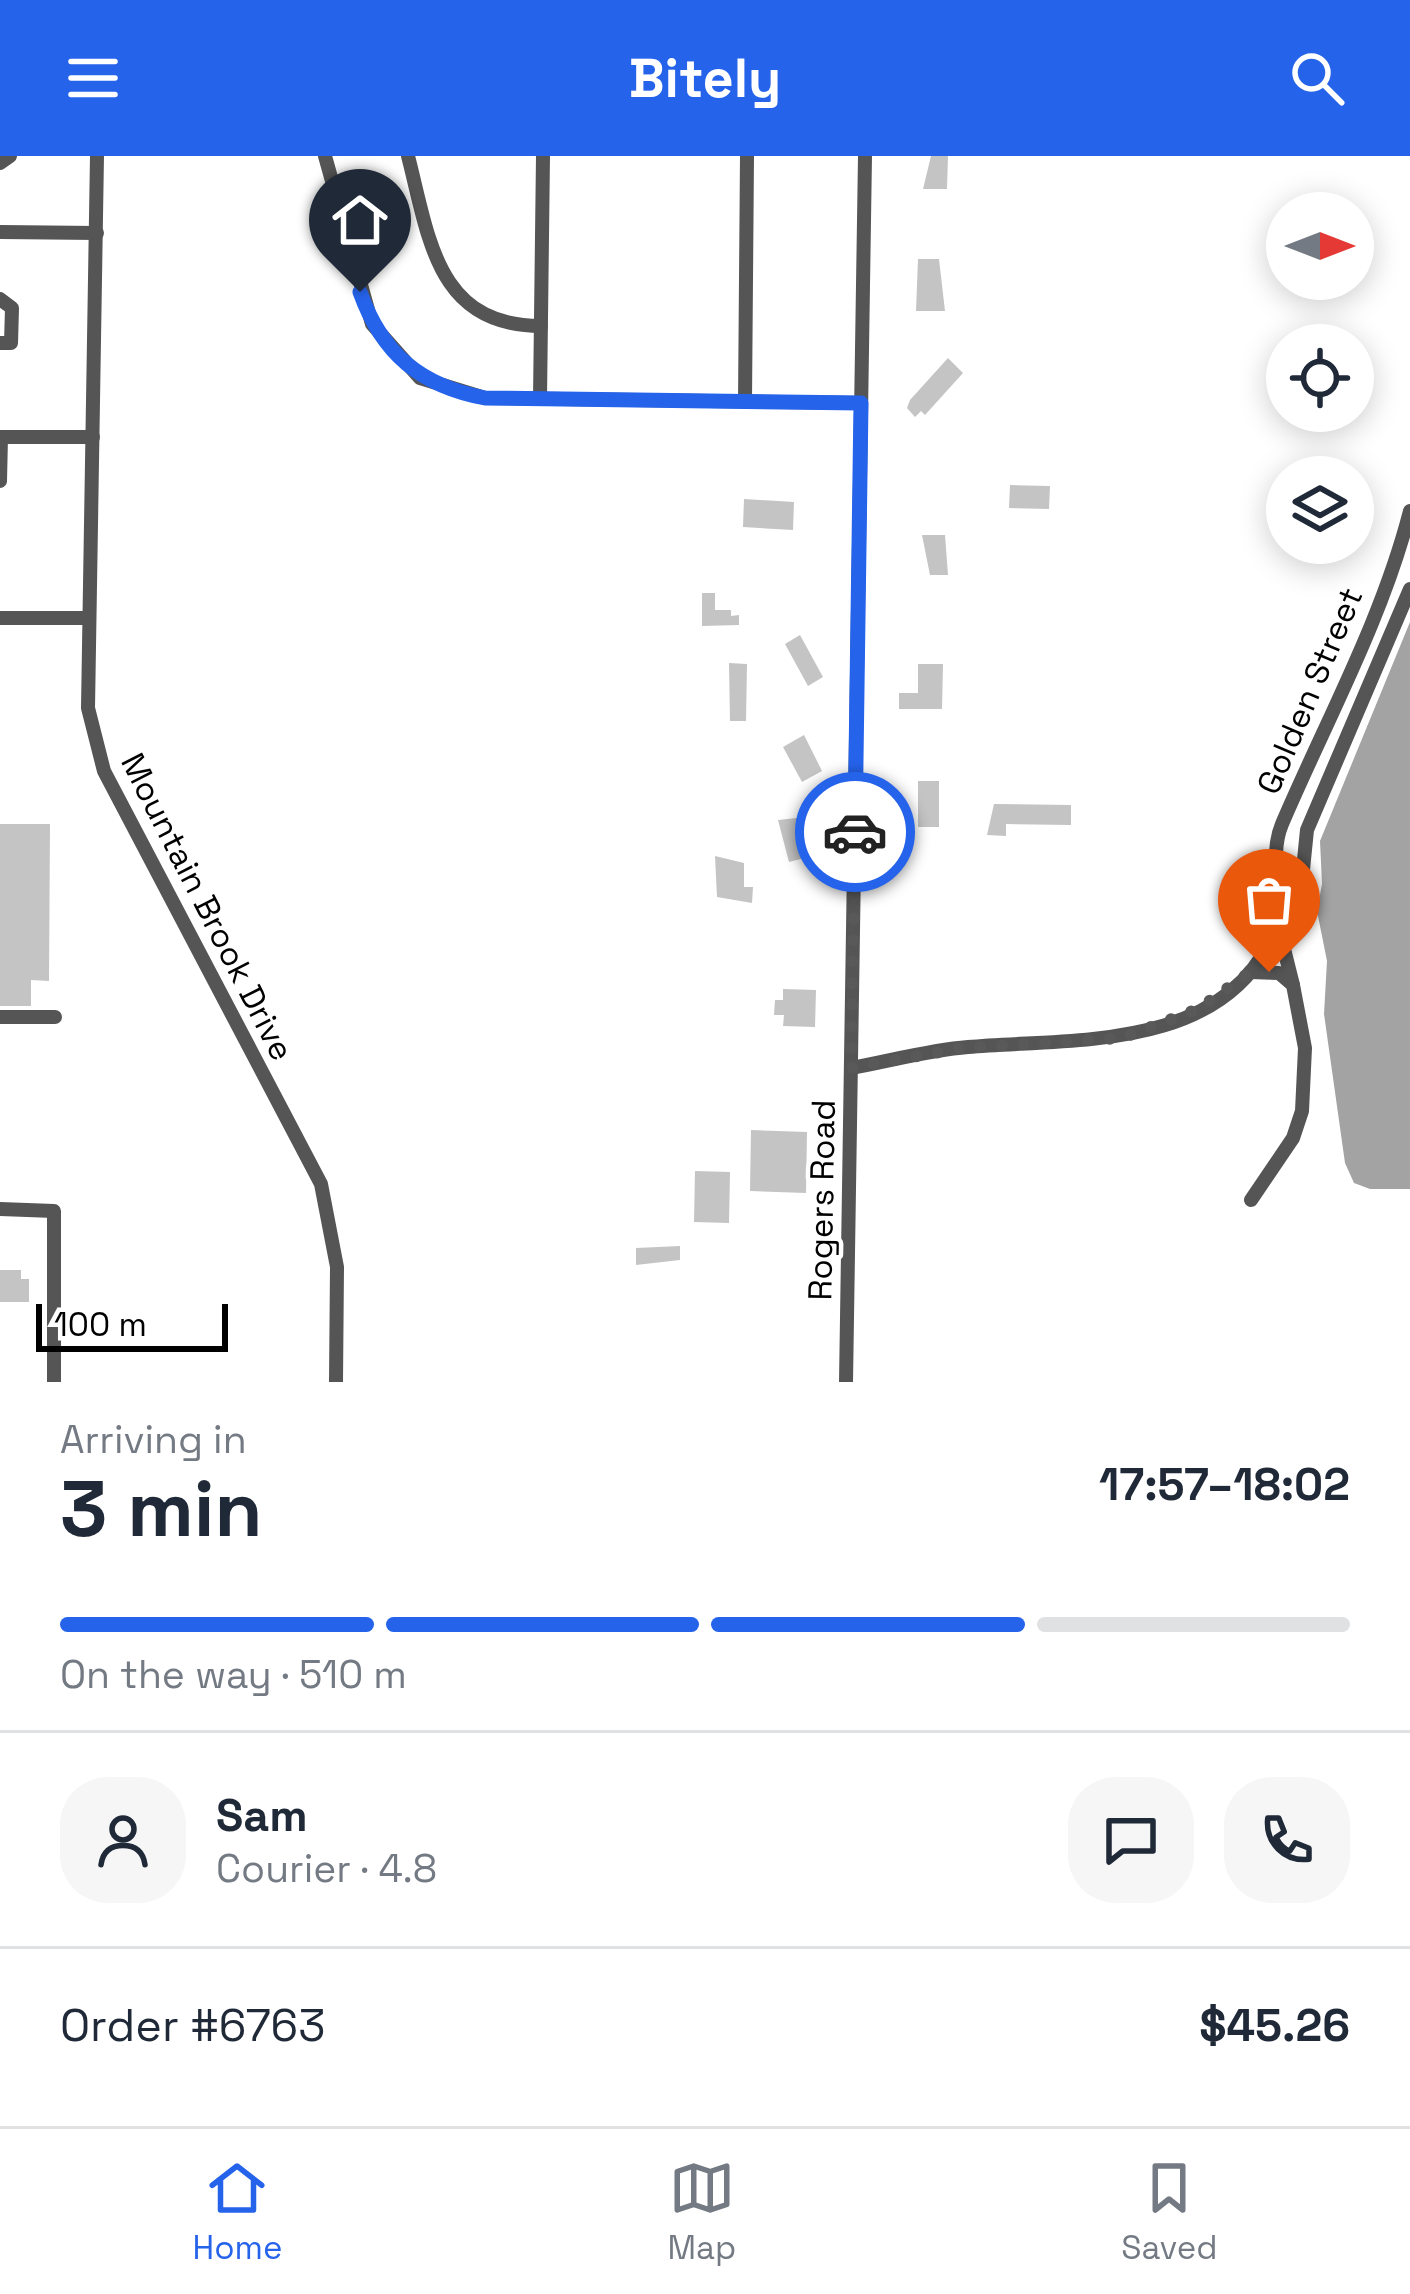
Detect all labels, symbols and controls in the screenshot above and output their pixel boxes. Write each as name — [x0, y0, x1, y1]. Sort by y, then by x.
text: Bitely — [629, 44, 781, 113]
icon: menu — [60, 45, 126, 111]
icon: search — [1284, 45, 1350, 111]
pin — [309, 169, 411, 292]
icon: home — [327, 187, 393, 253]
north arrow — [1266, 192, 1374, 300]
map controls — [1266, 192, 1374, 564]
button: locate — [1266, 324, 1374, 432]
button: layers — [1266, 456, 1374, 564]
street label: Golden Street — [1248, 581, 1372, 801]
street label: Mountain Brook Drive — [111, 746, 303, 1068]
courier — [795, 772, 915, 892]
icon: car — [822, 799, 888, 865]
pin — [1218, 849, 1320, 972]
icon: bag — [1236, 867, 1302, 933]
street label: Rogers Road — [799, 1099, 845, 1301]
scale bar — [36, 1298, 228, 1351]
text: 100 m — [54, 1304, 147, 1346]
text: Arriving in — [60, 1415, 247, 1464]
text: 17:57–18:02 — [1099, 1456, 1350, 1513]
text: 3 min — [60, 1459, 263, 1559]
text: On the way · 510 m — [60, 1650, 407, 1699]
button: person — [60, 1777, 186, 1903]
button: chat — [1068, 1777, 1194, 1903]
button: phone — [1224, 1777, 1350, 1903]
text: Sam — [216, 1787, 308, 1844]
text: Courier · 4.8 — [216, 1844, 437, 1893]
text: Order #6763 — [60, 1997, 325, 2054]
text: $45.26 — [1199, 1997, 1350, 2054]
tab: Home — [193, 2155, 282, 2269]
tab: Map — [667, 2155, 736, 2269]
tab: Saved — [1121, 2155, 1217, 2269]

